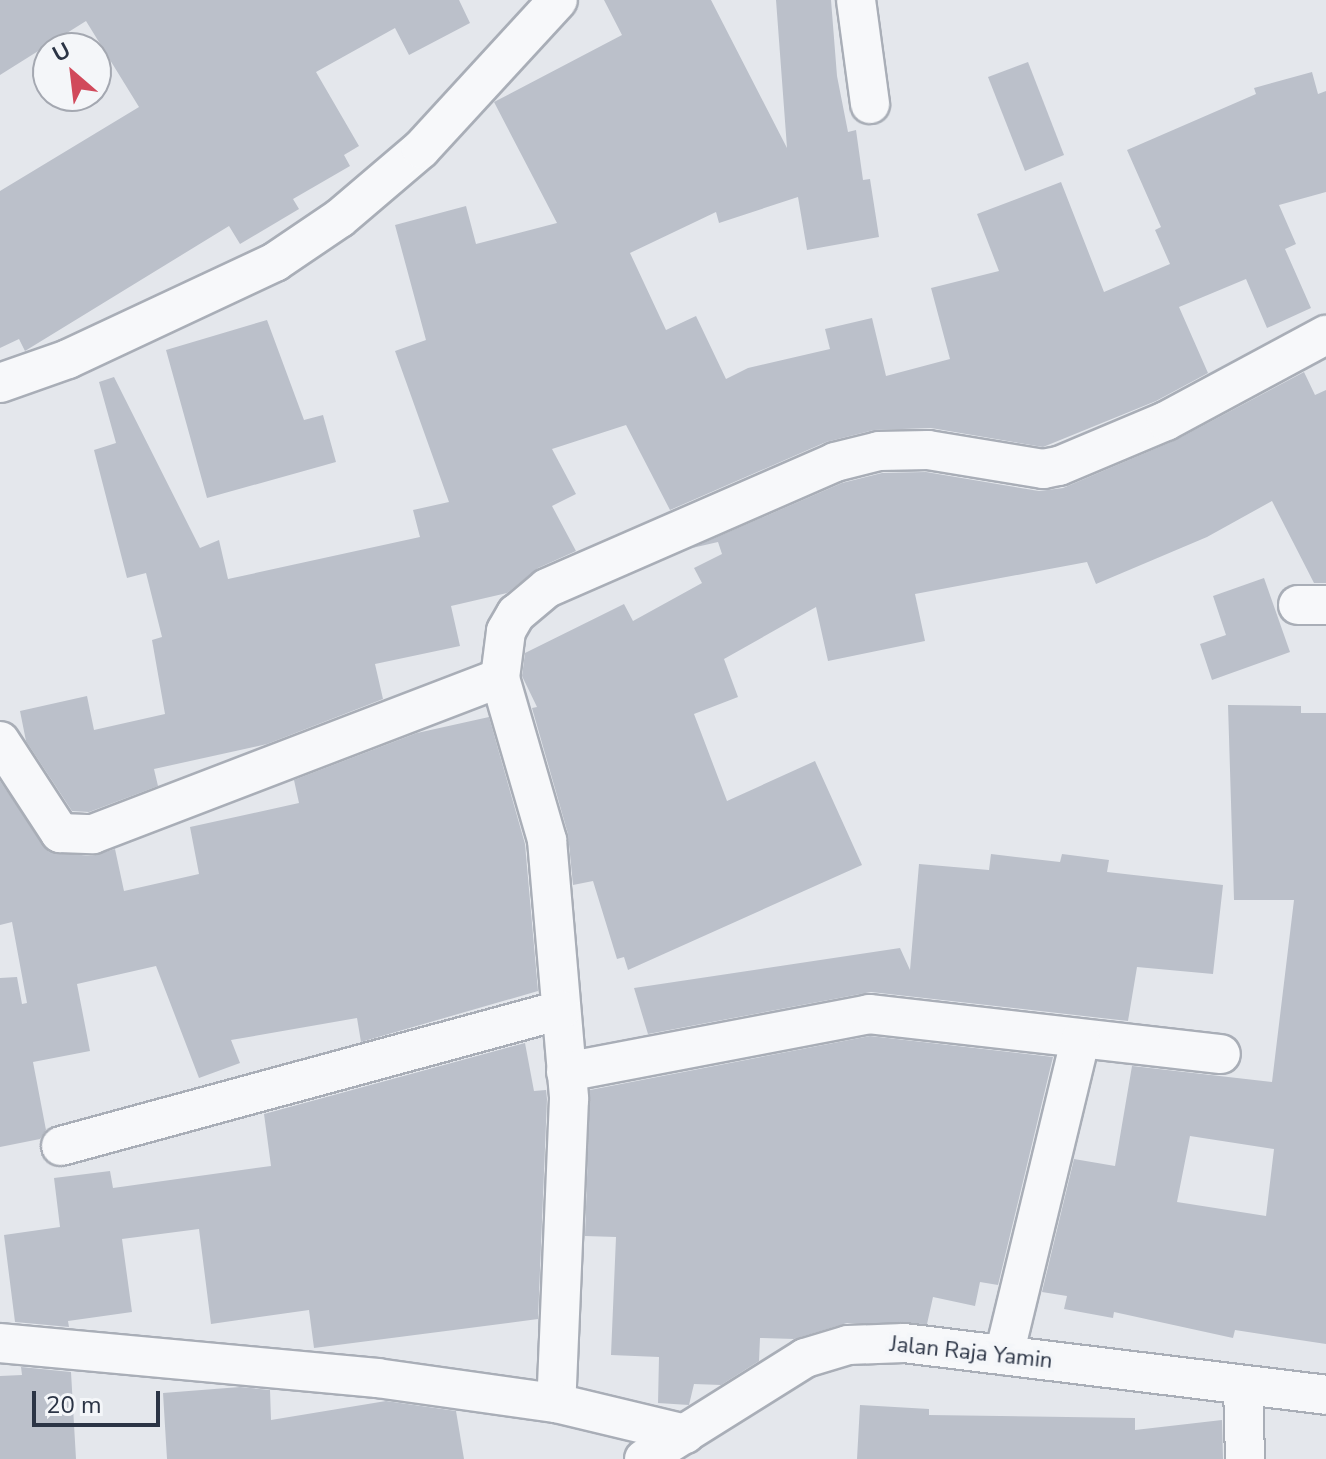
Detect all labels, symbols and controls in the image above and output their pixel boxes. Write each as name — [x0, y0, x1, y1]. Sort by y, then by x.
north arrow — [32, 32, 112, 112]
text: U — [47, 36, 76, 70]
street label: Jalan Raja Yamin — [888, 1331, 1054, 1375]
scale bar — [36, 1375, 164, 1425]
text: 20 m — [46, 1389, 102, 1421]

